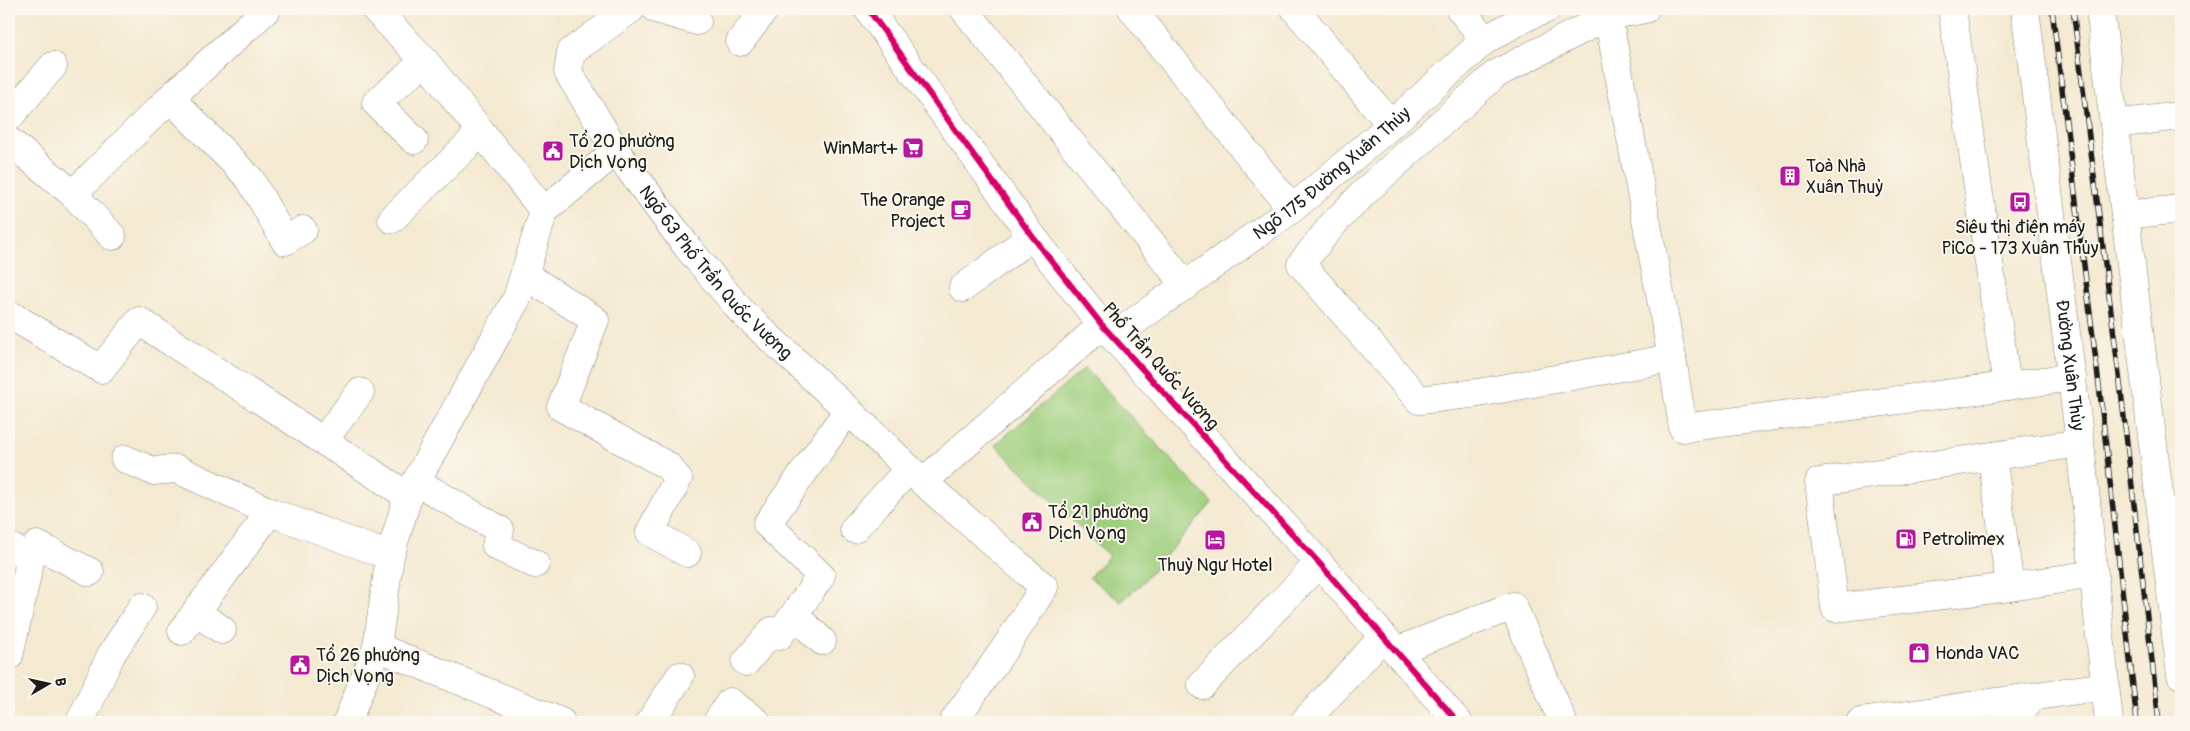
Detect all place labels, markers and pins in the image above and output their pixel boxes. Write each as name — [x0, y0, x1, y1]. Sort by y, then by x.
place label: Tổ 20 phường Dịch Vọng — [569, 129, 675, 174]
supermarket icon: WinMart+ — [901, 136, 925, 160]
place label: WinMart+ — [823, 137, 898, 160]
public building icon: Tổ 20 phường Dịch Vọng — [541, 139, 565, 163]
place label: Toà Nhà Xuân Thuỷ — [1806, 155, 1883, 199]
building icon: Toà Nhà Xuân Thuỷ — [1778, 164, 1802, 188]
place label: The Orange Project — [860, 189, 946, 233]
bus stop icon: Siêu thị điện máy PiCo - 173 Xuân Thủy — [2008, 190, 2032, 214]
cafe icon: The Orange Project — [949, 198, 973, 222]
place label: Siêu thị điện máy PiCo - 173 Xuân Thủy — [1941, 216, 2099, 260]
place label: Tổ 21 phường Dịch Vọng — [1048, 500, 1148, 545]
public building icon: Tổ 21 phường Dịch Vọng — [1020, 510, 1044, 534]
fuel station icon: Petrolimex — [1894, 527, 1918, 551]
hotel icon: Thuỳ Ngư Hotel — [1203, 528, 1227, 552]
place label: Petrolimex — [1922, 528, 2005, 551]
place label: Thuỳ Ngư Hotel — [1158, 554, 1272, 577]
shop icon: Honda VAC — [1907, 641, 1931, 665]
place label: Honda VAC — [1935, 642, 2019, 665]
place label: Tổ 26 phường Dịch Vọng — [316, 643, 420, 688]
public building icon: Tổ 26 phường Dịch Vọng — [288, 653, 312, 677]

